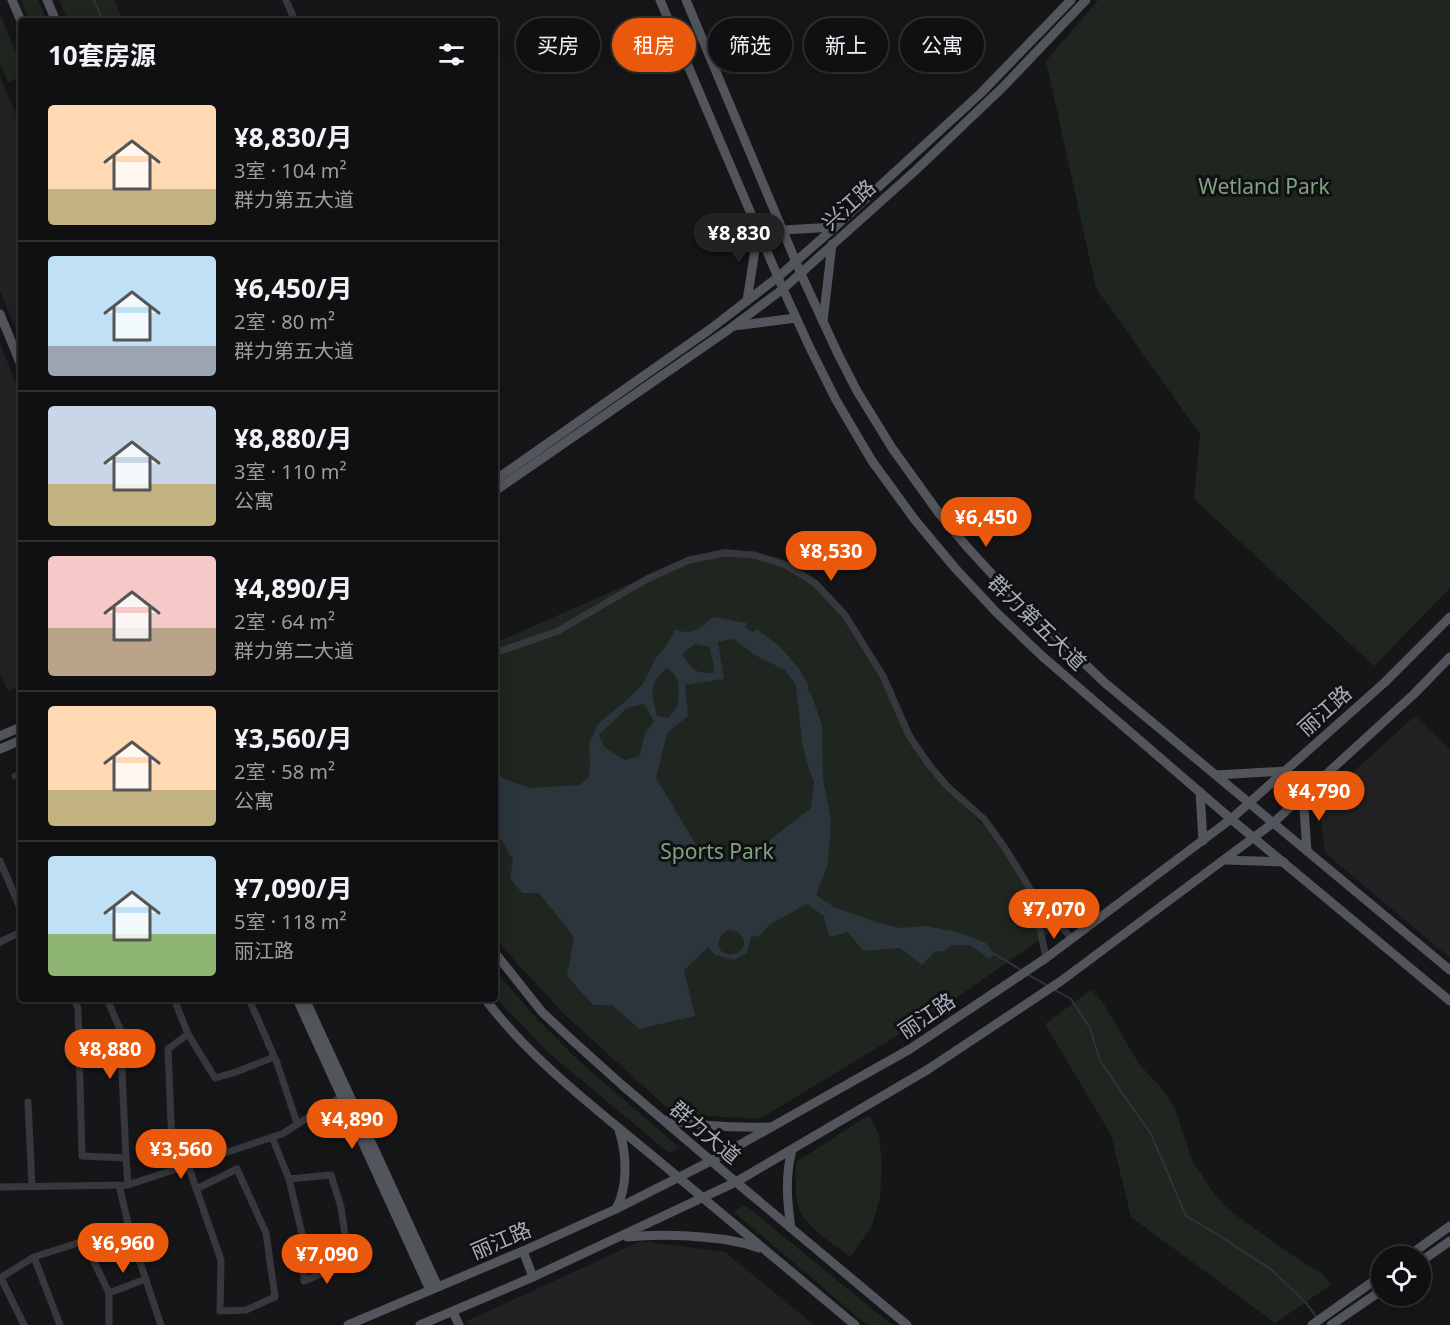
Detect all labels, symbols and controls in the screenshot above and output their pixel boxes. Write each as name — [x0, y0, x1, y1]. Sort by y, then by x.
chip: 买房 — [516, 18, 600, 72]
chip: 租房 — [612, 18, 696, 72]
chip: 筛选 — [708, 18, 792, 72]
chip: 新上 — [804, 18, 888, 72]
chip: 公寓 — [900, 18, 984, 72]
text: 10套房源 — [48, 37, 156, 73]
icon: filters — [435, 38, 468, 71]
text: ¥8,830/月 — [234, 119, 353, 155]
icon: home — [96, 129, 168, 201]
text: 3室 · 104 m² — [234, 157, 346, 184]
park label: Wetland Park — [1198, 172, 1331, 200]
street label: 兴江路 — [816, 173, 881, 236]
text: 群力第五大道 — [234, 186, 354, 213]
pin: ¥8,830 — [690, 213, 788, 264]
text: ¥8,830 — [708, 219, 770, 246]
text: ¥6,450/月 — [234, 270, 353, 306]
icon: home — [96, 280, 168, 352]
text: 2室 · 80 m² — [234, 308, 335, 335]
text: 群力第五大道 — [234, 337, 354, 364]
text: ¥8,880/月 — [234, 420, 353, 456]
icon: home — [96, 430, 168, 502]
text: 3室 · 110 m² — [234, 458, 346, 485]
text: 公寓 — [234, 487, 274, 514]
pin: ¥6,450 — [937, 497, 1035, 548]
text: ¥6,450 — [955, 503, 1017, 530]
pin: ¥8,530 — [782, 531, 880, 582]
text: ¥8,530 — [800, 537, 862, 564]
street label: 群力第五大道 — [983, 568, 1093, 676]
text: ¥4,890/月 — [234, 570, 353, 606]
icon: home — [96, 580, 168, 652]
text: 2室 · 64 m² — [234, 608, 335, 635]
text: 群力第二大道 — [234, 637, 354, 664]
street label: 丽江路 — [1292, 679, 1357, 742]
text: ¥3,560/月 — [234, 720, 353, 756]
icon: home — [96, 730, 168, 802]
text: 2室 · 58 m² — [234, 758, 335, 785]
pin: ¥4,790 — [1270, 771, 1368, 822]
text: ¥4,790 — [1288, 777, 1350, 804]
text: 公寓 — [234, 787, 274, 814]
park label: Sports Park — [660, 837, 774, 865]
text: ¥7,090/月 — [234, 870, 353, 906]
icon: home — [96, 880, 168, 952]
pin: ¥7,070 — [1005, 889, 1103, 940]
text: ¥7,070 — [1023, 895, 1085, 922]
text: 5室 · 118 m² — [234, 908, 346, 935]
text: 丽江路 — [234, 937, 294, 964]
street label: 丽江路 — [892, 986, 960, 1044]
pin: ¥8,880 — [61, 1029, 159, 1080]
text: ¥8,880 — [79, 1035, 141, 1062]
street label: 群力大道 — [664, 1095, 747, 1170]
pin: ¥4,890 — [303, 1099, 401, 1150]
text: ¥4,890 — [321, 1105, 383, 1132]
pin: ¥3,560 — [132, 1129, 230, 1180]
text: ¥3,560 — [150, 1135, 212, 1162]
street label: 丽江路 — [466, 1215, 535, 1265]
pin: ¥6,960 — [74, 1223, 172, 1274]
text: ¥6,960 — [92, 1229, 154, 1256]
pin: ¥7,090 — [278, 1234, 376, 1285]
text: ¥7,090 — [296, 1240, 358, 1267]
map controls — [1371, 1246, 1431, 1306]
button: locate — [1371, 1246, 1431, 1306]

